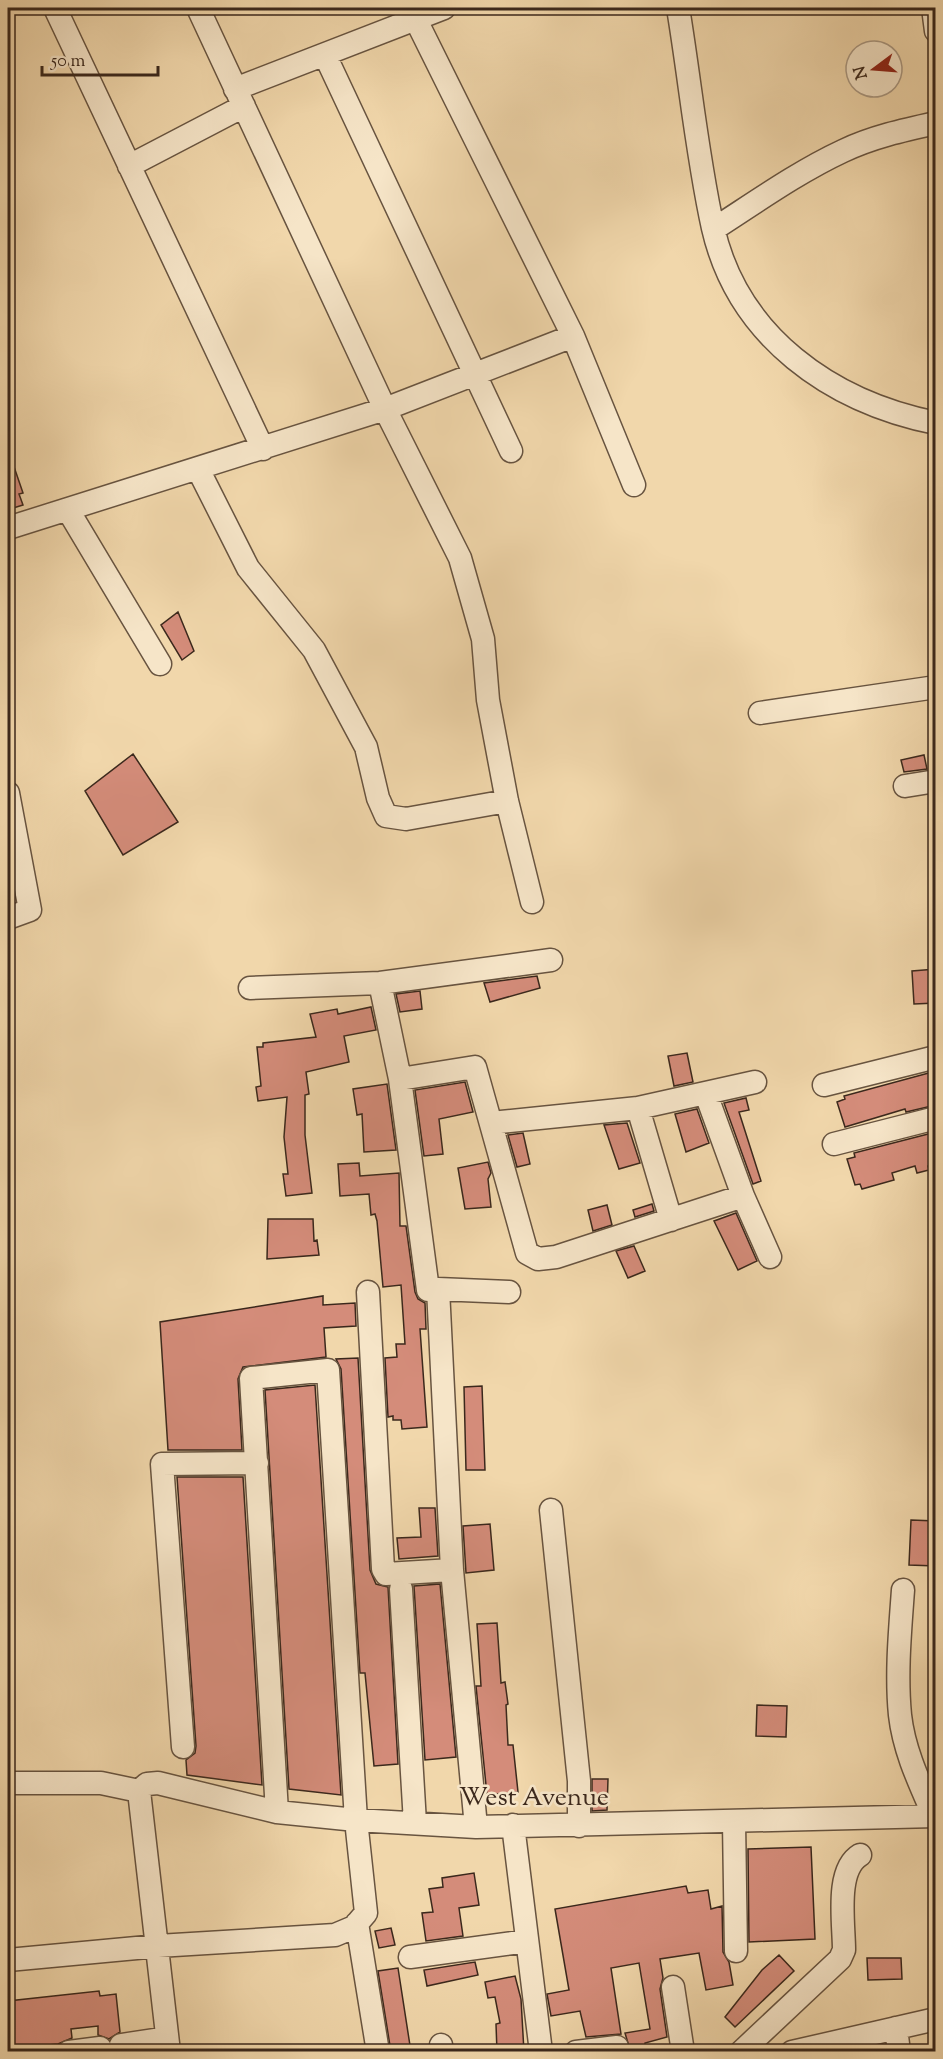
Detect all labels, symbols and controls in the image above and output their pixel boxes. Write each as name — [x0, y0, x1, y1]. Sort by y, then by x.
scale bar — [42, 39, 158, 77]
north arrow — [844, 39, 904, 99]
text: 50 m — [50, 49, 86, 75]
text: N — [849, 63, 875, 82]
street label: West Avenue — [459, 1780, 609, 1817]

